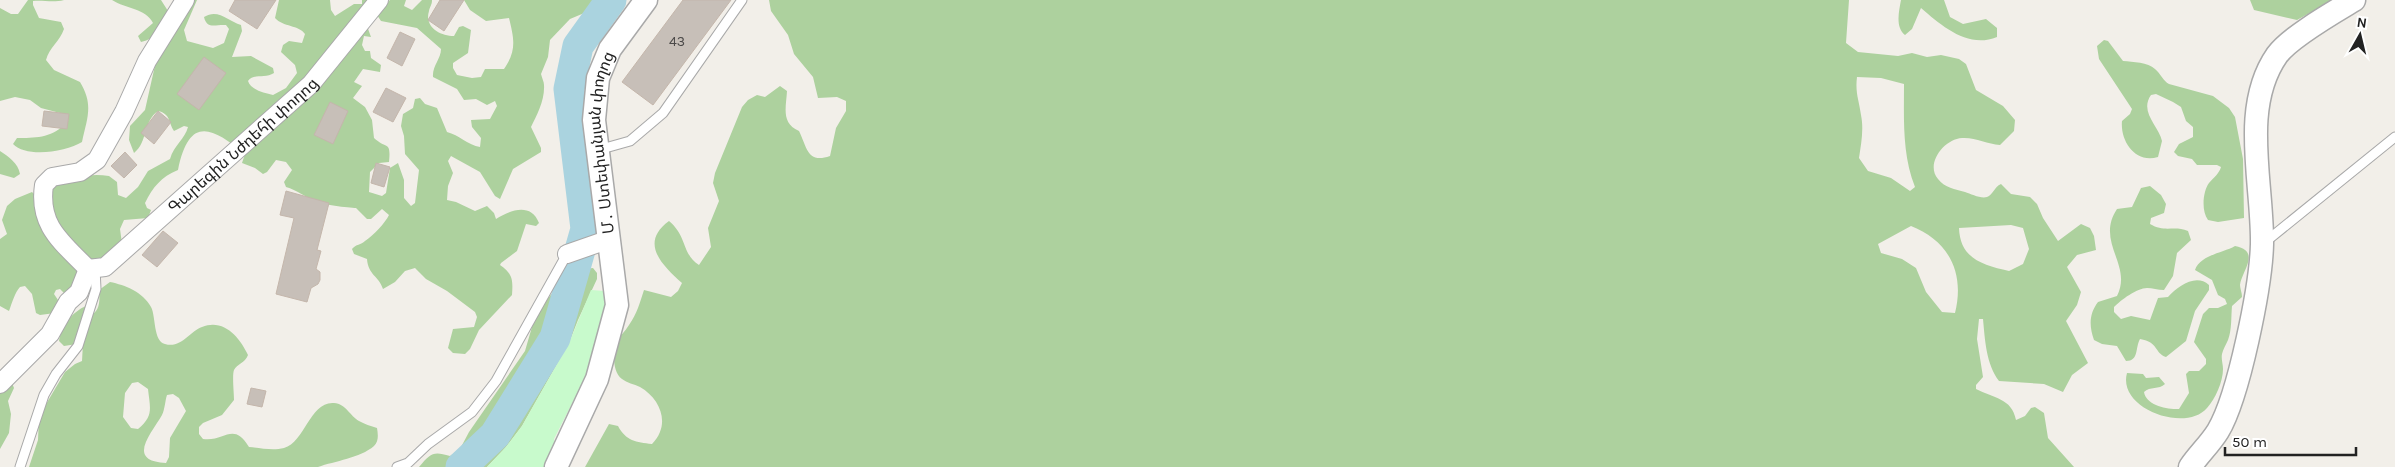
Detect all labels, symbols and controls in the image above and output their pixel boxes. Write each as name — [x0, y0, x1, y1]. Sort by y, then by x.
north arrow — [2335, 10, 2385, 60]
text: N — [2356, 14, 2368, 32]
house number: 43 — [669, 33, 685, 50]
street label: Մ․ Ստեփանյան փողոց — [584, 48, 618, 235]
street label: Գարեգին Նժդեհի փողոց — [164, 74, 322, 216]
scale bar — [2225, 424, 2356, 456]
text: 50 m — [2232, 433, 2267, 451]

